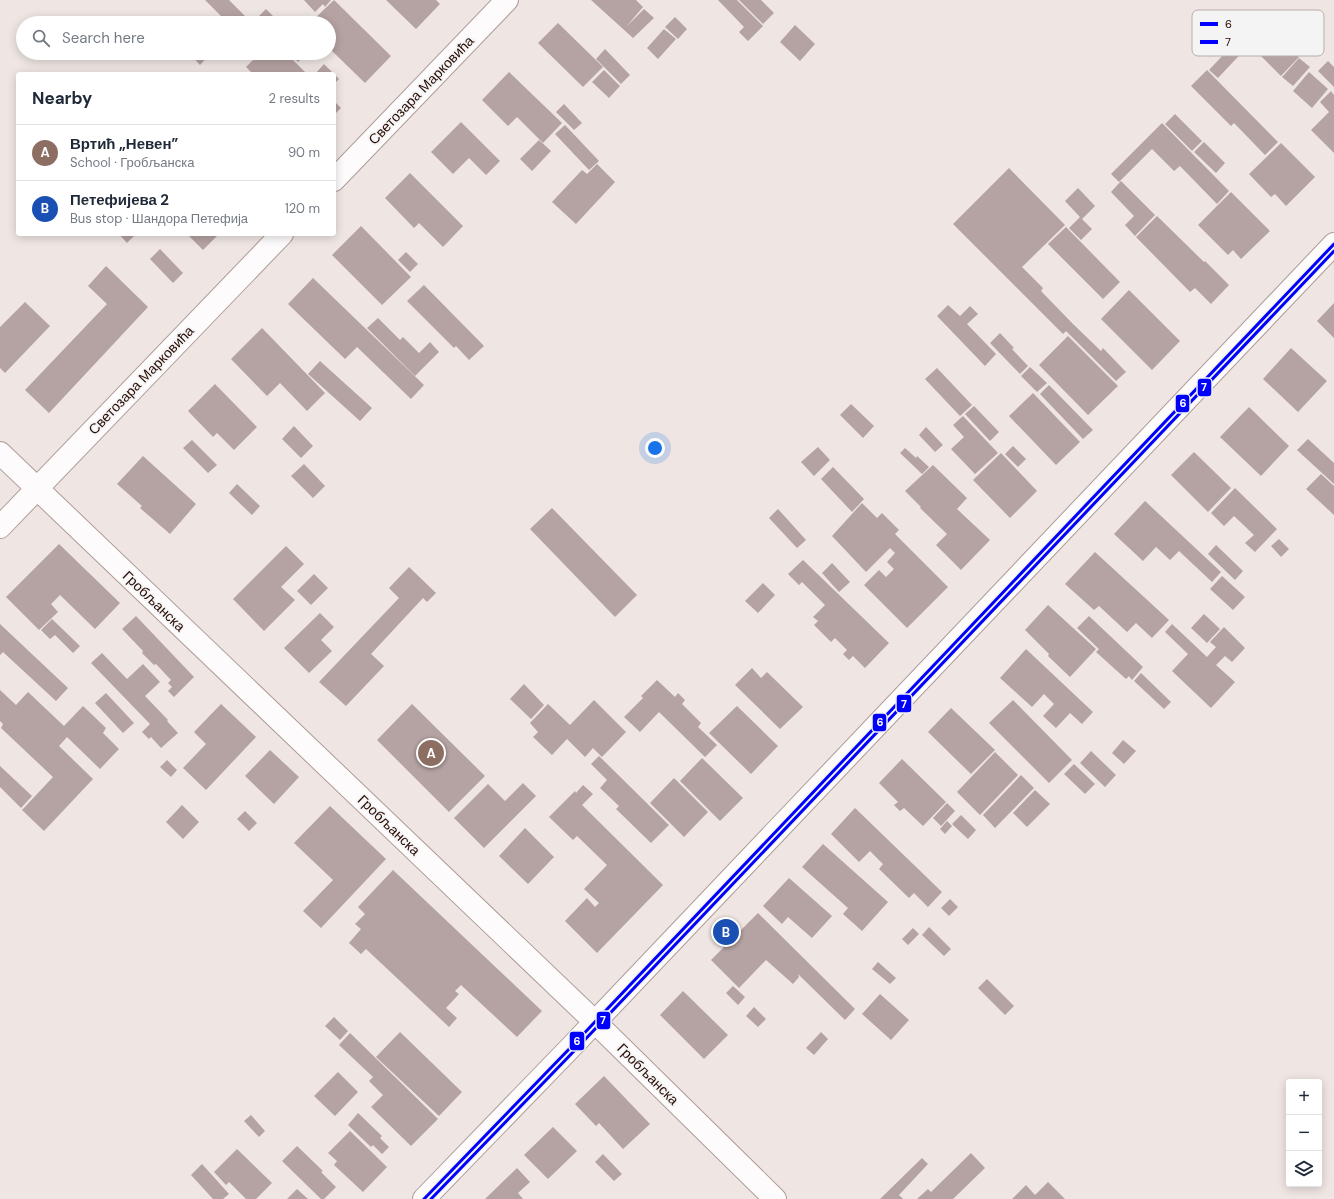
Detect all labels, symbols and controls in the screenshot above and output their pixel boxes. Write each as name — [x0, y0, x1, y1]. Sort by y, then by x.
legend — [1192, 10, 1324, 56]
search box — [16, 16, 336, 60]
text: 6 — [1225, 17, 1232, 31]
icon: search — [30, 27, 52, 49]
text: Search here — [62, 28, 145, 48]
street label: Светозара Марковића — [364, 32, 478, 148]
text: 7 — [1225, 35, 1231, 49]
text: Nearby — [32, 87, 92, 109]
text: 2 results — [269, 90, 320, 107]
text: Вртић „Невен” — [70, 134, 178, 154]
text: A — [40, 144, 50, 161]
text: 90 m — [288, 144, 320, 161]
text: School · Гробљанска — [70, 154, 194, 171]
text: Петефијева 2 — [70, 190, 169, 210]
text: B — [41, 200, 49, 217]
text: 120 m — [285, 200, 320, 217]
text: Bus stop · Шандора Петефија — [70, 210, 248, 227]
street label: Светозара Марковића — [84, 322, 198, 438]
line badge: 7 — [1197, 378, 1212, 397]
text: 7 — [1201, 380, 1207, 394]
line badge: 6 — [1175, 394, 1190, 413]
text: 6 — [1180, 396, 1187, 410]
your location — [645, 438, 665, 458]
street label: Гробљанска — [119, 567, 189, 635]
line badge: 7 — [896, 694, 912, 713]
text: 7 — [901, 697, 907, 711]
line badge: 6 — [872, 713, 887, 732]
text: 6 — [877, 715, 884, 729]
pin: A — [418, 738, 444, 768]
street label: Гробљанска — [354, 791, 424, 859]
pin: B — [713, 917, 739, 947]
line badge: 7 — [596, 1011, 611, 1030]
text: 7 — [600, 1013, 606, 1027]
line badge: 6 — [569, 1031, 585, 1051]
text: 6 — [574, 1034, 581, 1048]
street label: Гробљанска — [613, 1039, 683, 1109]
map controls — [1286, 1079, 1322, 1187]
button: + — [1286, 1079, 1322, 1115]
button: − — [1286, 1115, 1322, 1151]
button: layers — [1286, 1151, 1322, 1187]

